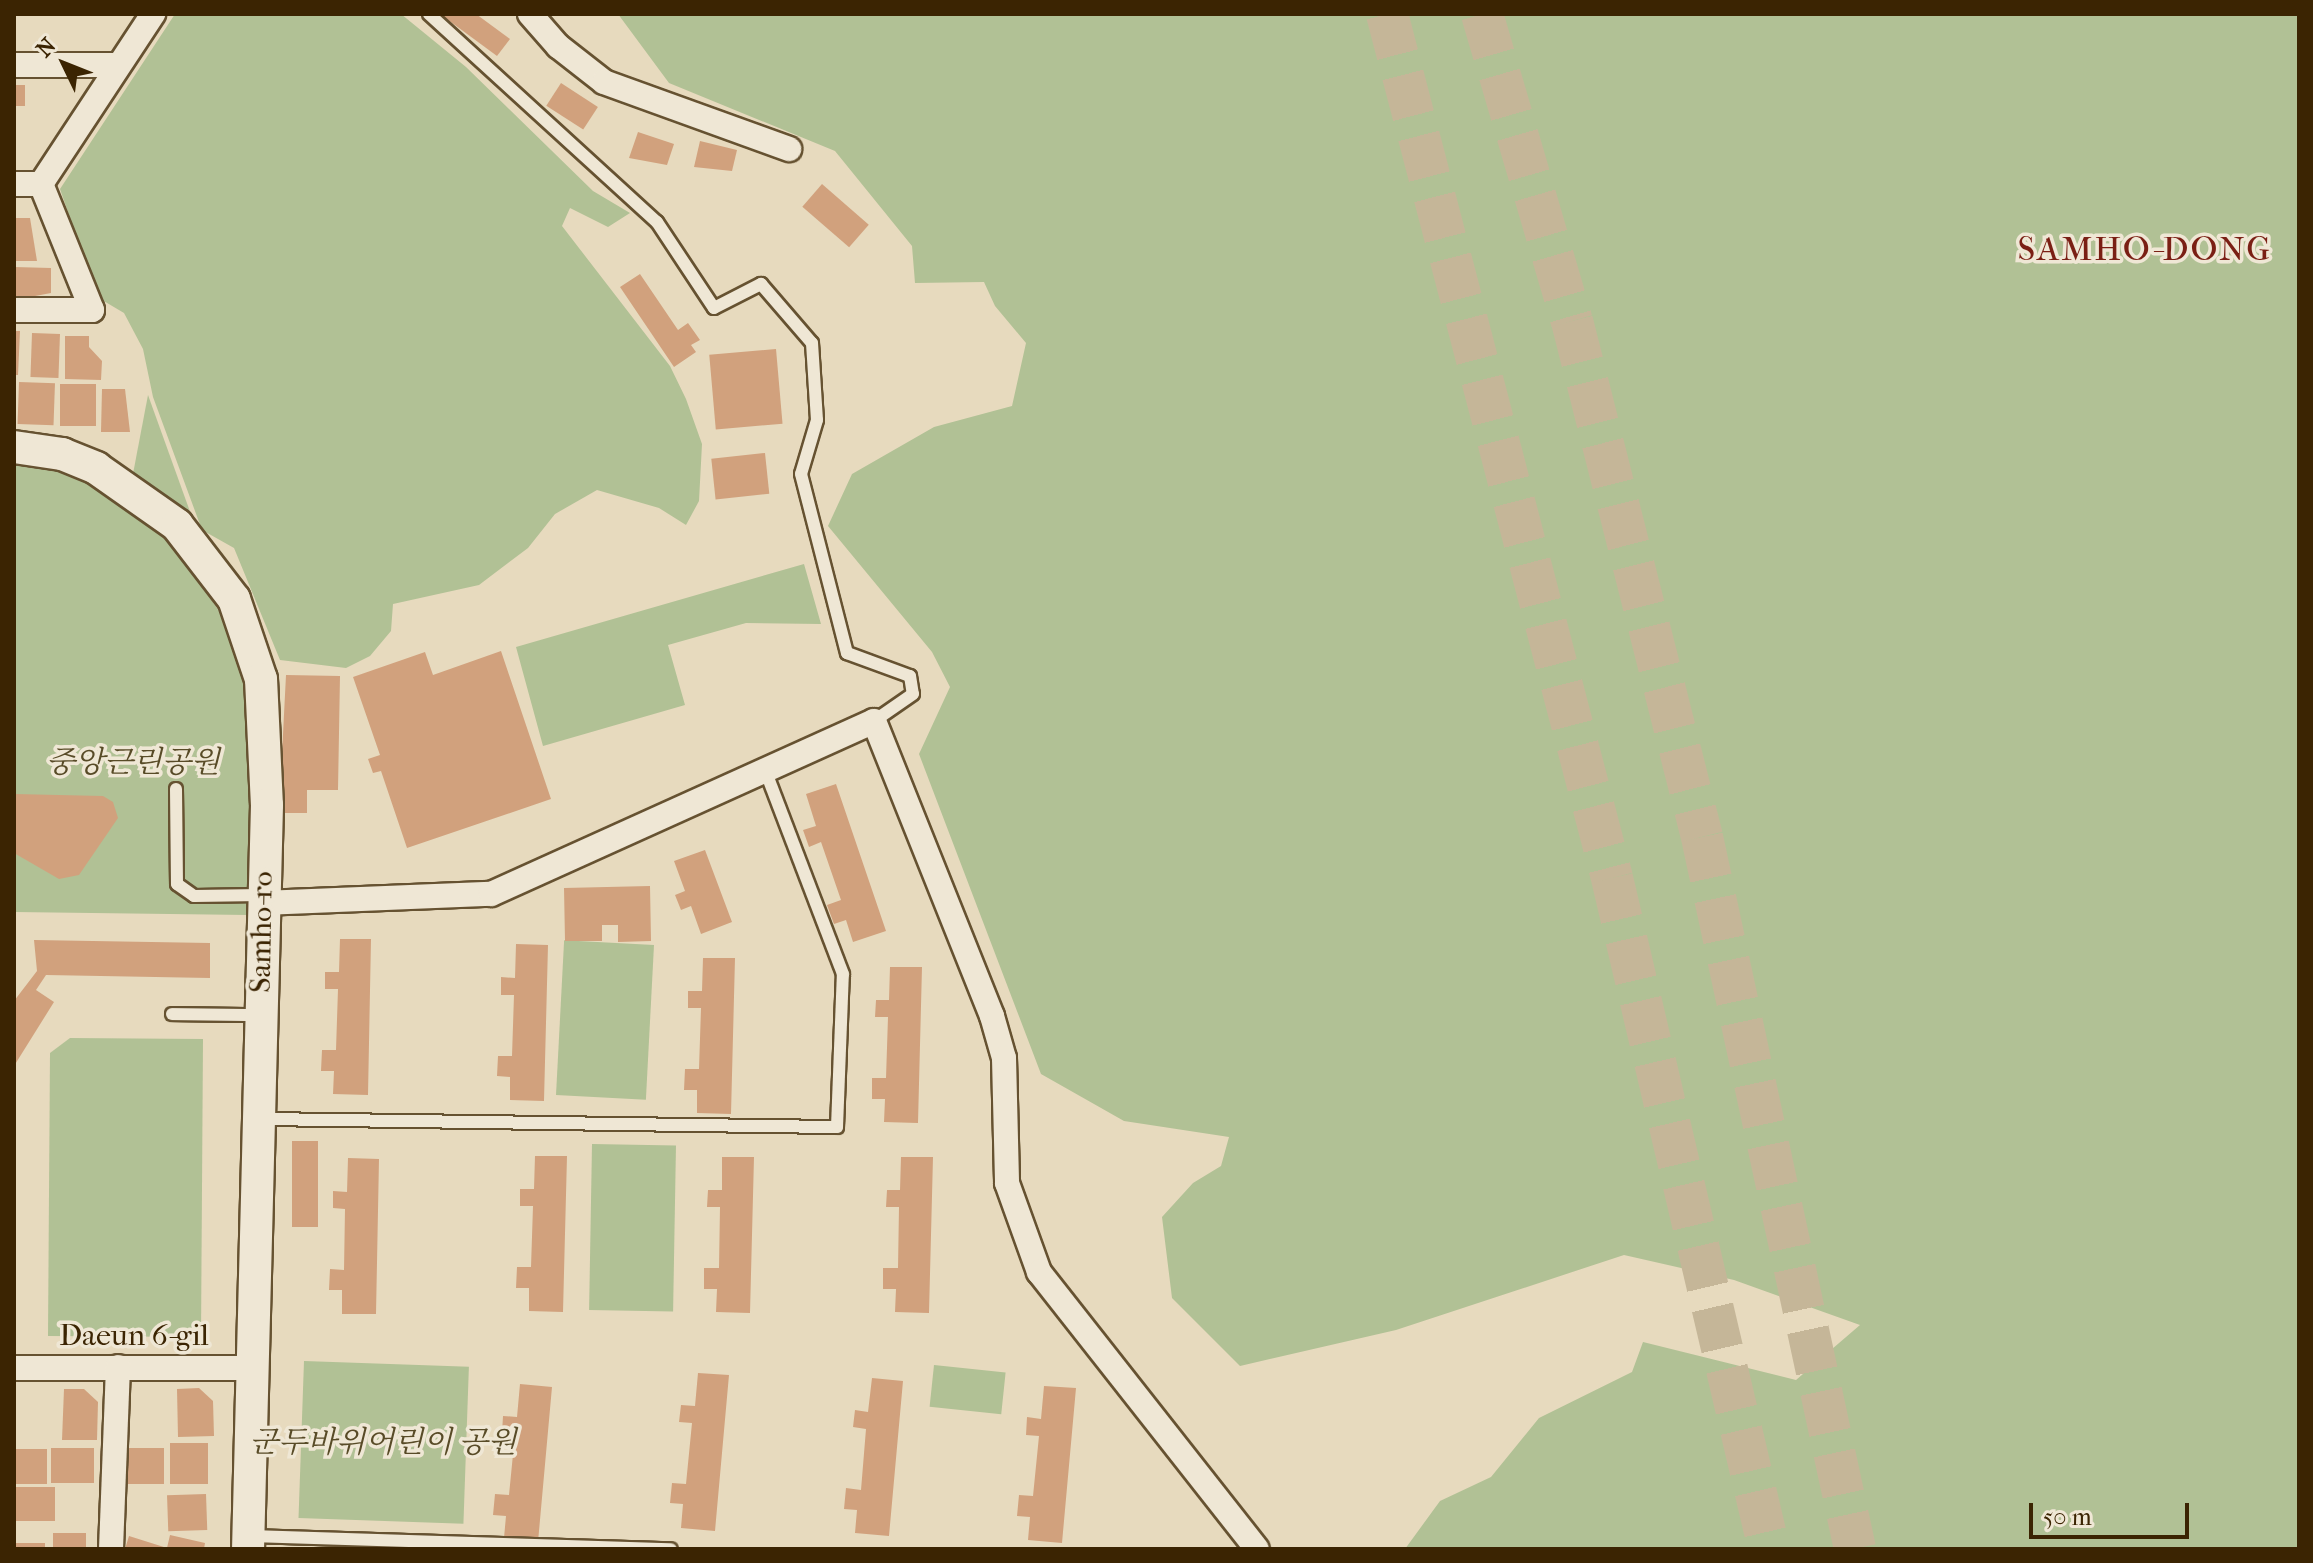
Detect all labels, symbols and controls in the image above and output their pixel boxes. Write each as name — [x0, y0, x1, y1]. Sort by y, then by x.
north arrow — [24, 24, 104, 104]
text: N — [31, 33, 62, 63]
district label: SAMHO-DONG — [2018, 230, 2272, 270]
park label: 중앙근린공원 — [46, 745, 220, 781]
street label: Samho-ro — [243, 871, 281, 993]
street label: Daeun 6-gil — [59, 1318, 209, 1354]
park label: 군두바위어린이 공원 — [249, 1425, 517, 1461]
scale bar — [2033, 1487, 2193, 1537]
text: 50 m — [2043, 1503, 2092, 1531]

